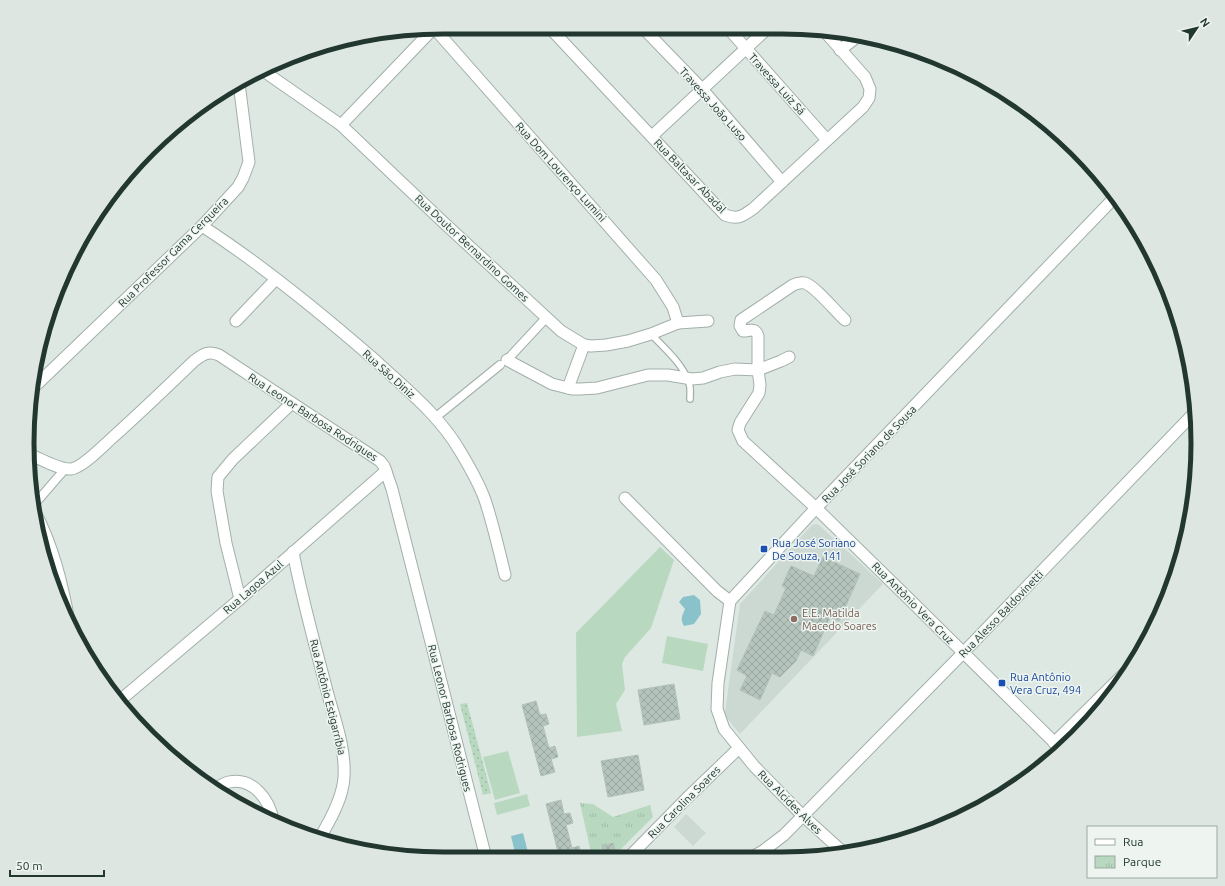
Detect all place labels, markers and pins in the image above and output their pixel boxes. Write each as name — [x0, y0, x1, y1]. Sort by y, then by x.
place label: Rua José Soriano De Souza, 141 — [772, 537, 856, 562]
marker: Rua José Soriano De Souza, 141 — [759, 544, 769, 554]
place label: E.E. Matilda Macedo Soares — [802, 607, 877, 632]
marker: E.E. Matilda Macedo Soares — [789, 614, 799, 624]
place label: Rua Antônio Vera Cruz, 494 — [1010, 671, 1081, 696]
marker: Rua Antônio Vera Cruz, 494 — [997, 678, 1007, 688]

